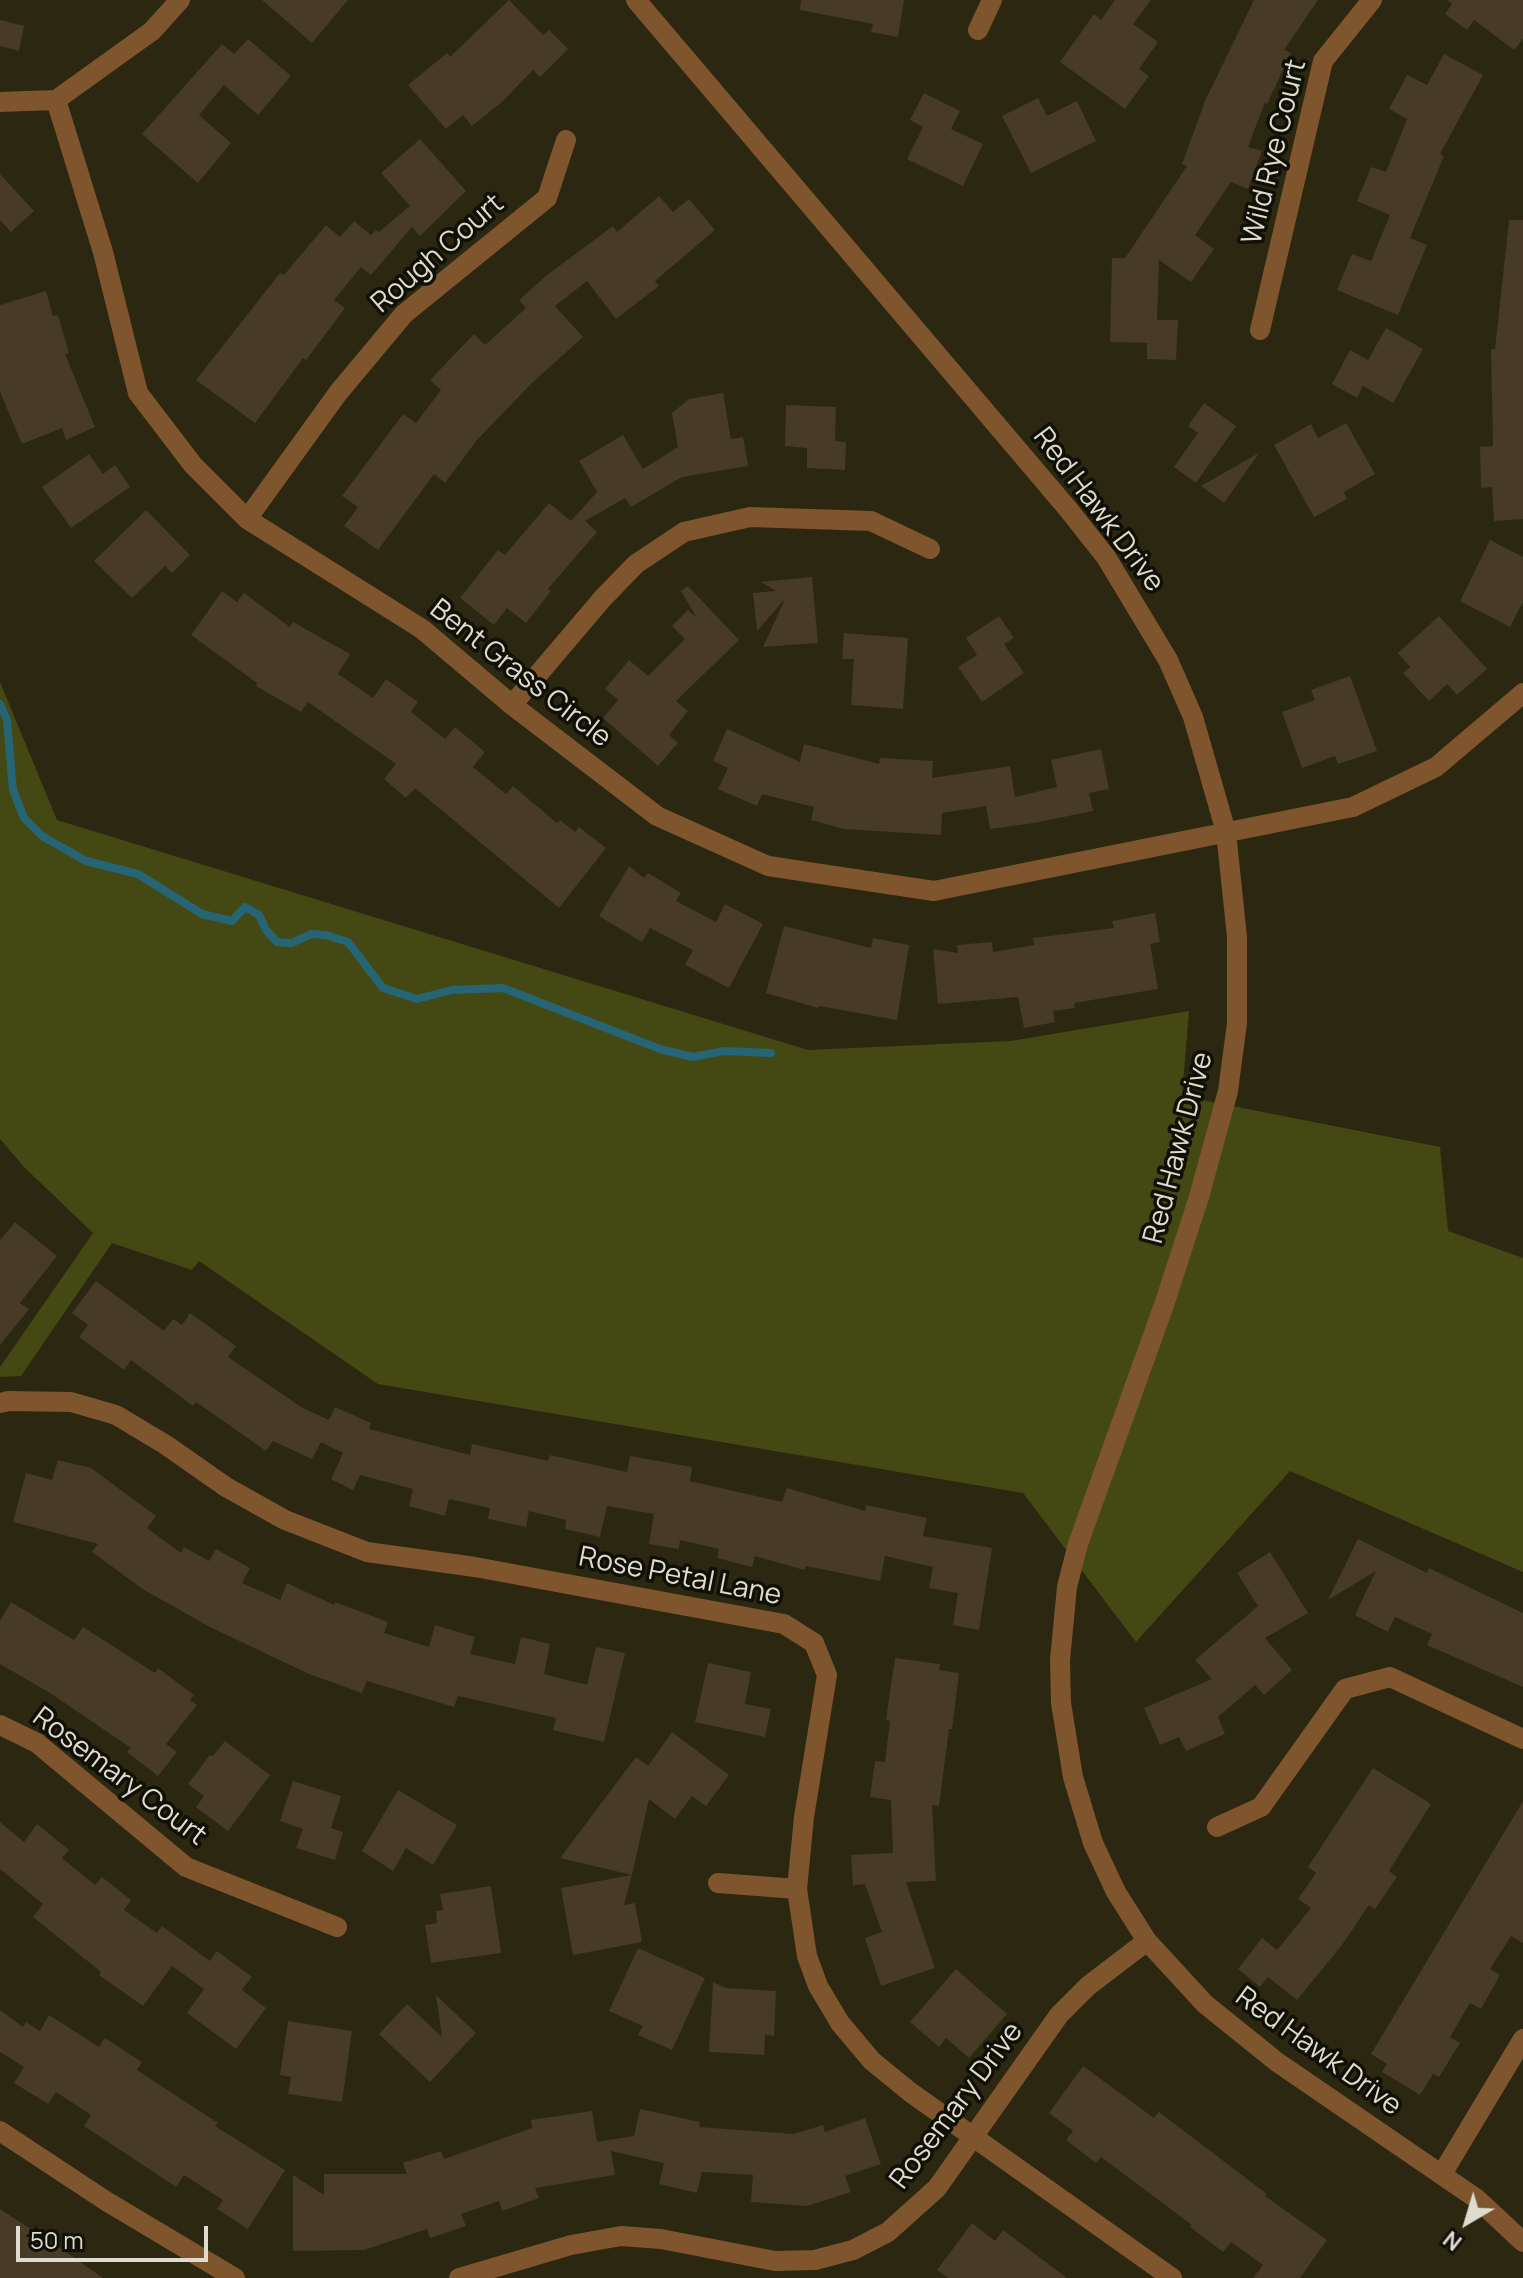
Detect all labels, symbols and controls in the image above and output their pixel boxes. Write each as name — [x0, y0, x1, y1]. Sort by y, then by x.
street label: Wild Rye Court — [1236, 56, 1314, 248]
street label: Rough Court — [365, 187, 511, 321]
street label: Red Hawk Drive — [1025, 421, 1171, 599]
street label: Bent Grass Circle — [423, 593, 617, 755]
street label: Red Hawk Drive — [1137, 1049, 1221, 1247]
street label: Rose Petal Lane — [576, 1541, 784, 1613]
street label: Rosemary Court — [25, 1701, 213, 1853]
street label: Red Hawk Drive — [1229, 1981, 1407, 2123]
street label: Rosemary Drive — [883, 2016, 1031, 2196]
north arrow — [1427, 2182, 1507, 2262]
scale bar — [20, 2210, 212, 2260]
text: 50 m — [30, 2223, 84, 2256]
text: N — [1437, 2224, 1468, 2258]

